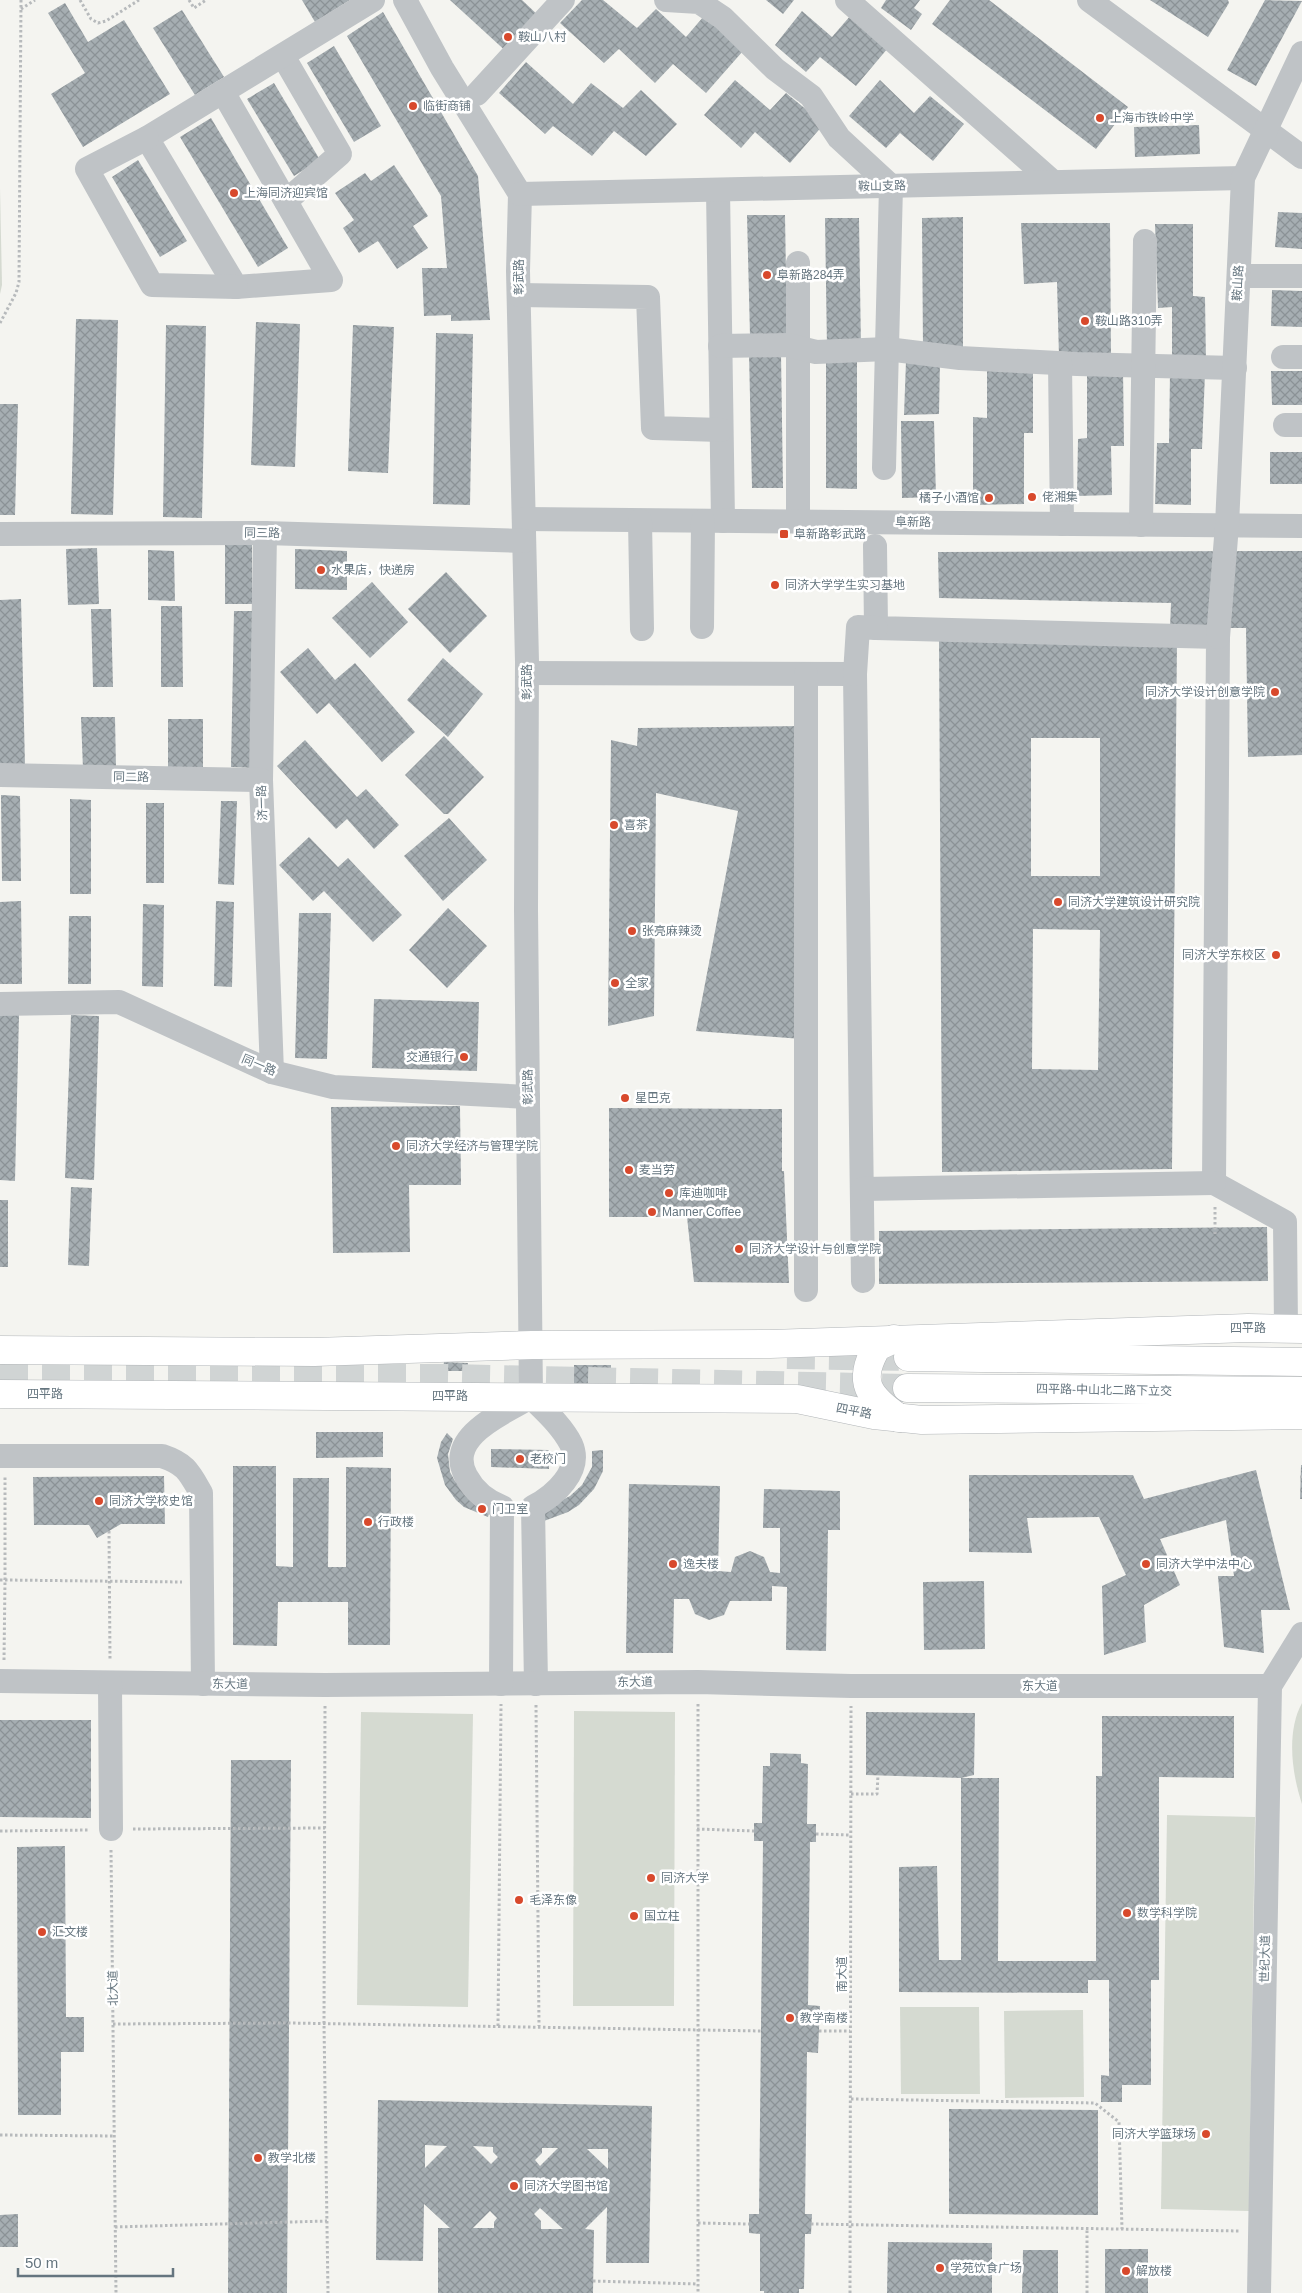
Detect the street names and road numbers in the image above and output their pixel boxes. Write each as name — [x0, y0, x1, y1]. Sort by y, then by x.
street label: 鞍山支路 — [858, 179, 906, 193]
street label: 彰武路 — [512, 259, 526, 295]
street label: 鞍山路 — [1230, 265, 1246, 301]
street label: 阜新路 — [895, 515, 931, 529]
street label: 同三路 — [244, 526, 280, 540]
street label: 彰武路 — [520, 664, 534, 700]
street label: 同二路 — [113, 770, 149, 784]
street label: 济一路 — [254, 785, 270, 821]
street label: 同一路 — [240, 1052, 278, 1078]
street label: 彰武路 — [521, 1069, 535, 1105]
street label: 四平路 — [1230, 1321, 1266, 1335]
street label: 四平路-中山北二路下立交 — [1036, 1382, 1172, 1398]
street label: 四平路 — [27, 1387, 63, 1401]
street label: 四平路 — [432, 1389, 468, 1403]
street label: 四平路 — [835, 1401, 873, 1421]
street label: 东大道 — [617, 1675, 653, 1689]
street label: 东大道 — [212, 1677, 248, 1691]
street label: 东大道 — [1022, 1679, 1058, 1693]
street label: 世纪大道 — [1258, 1935, 1272, 1983]
street label: 南大道 — [835, 1956, 849, 1992]
street label: 北大道 — [106, 1970, 120, 2006]

